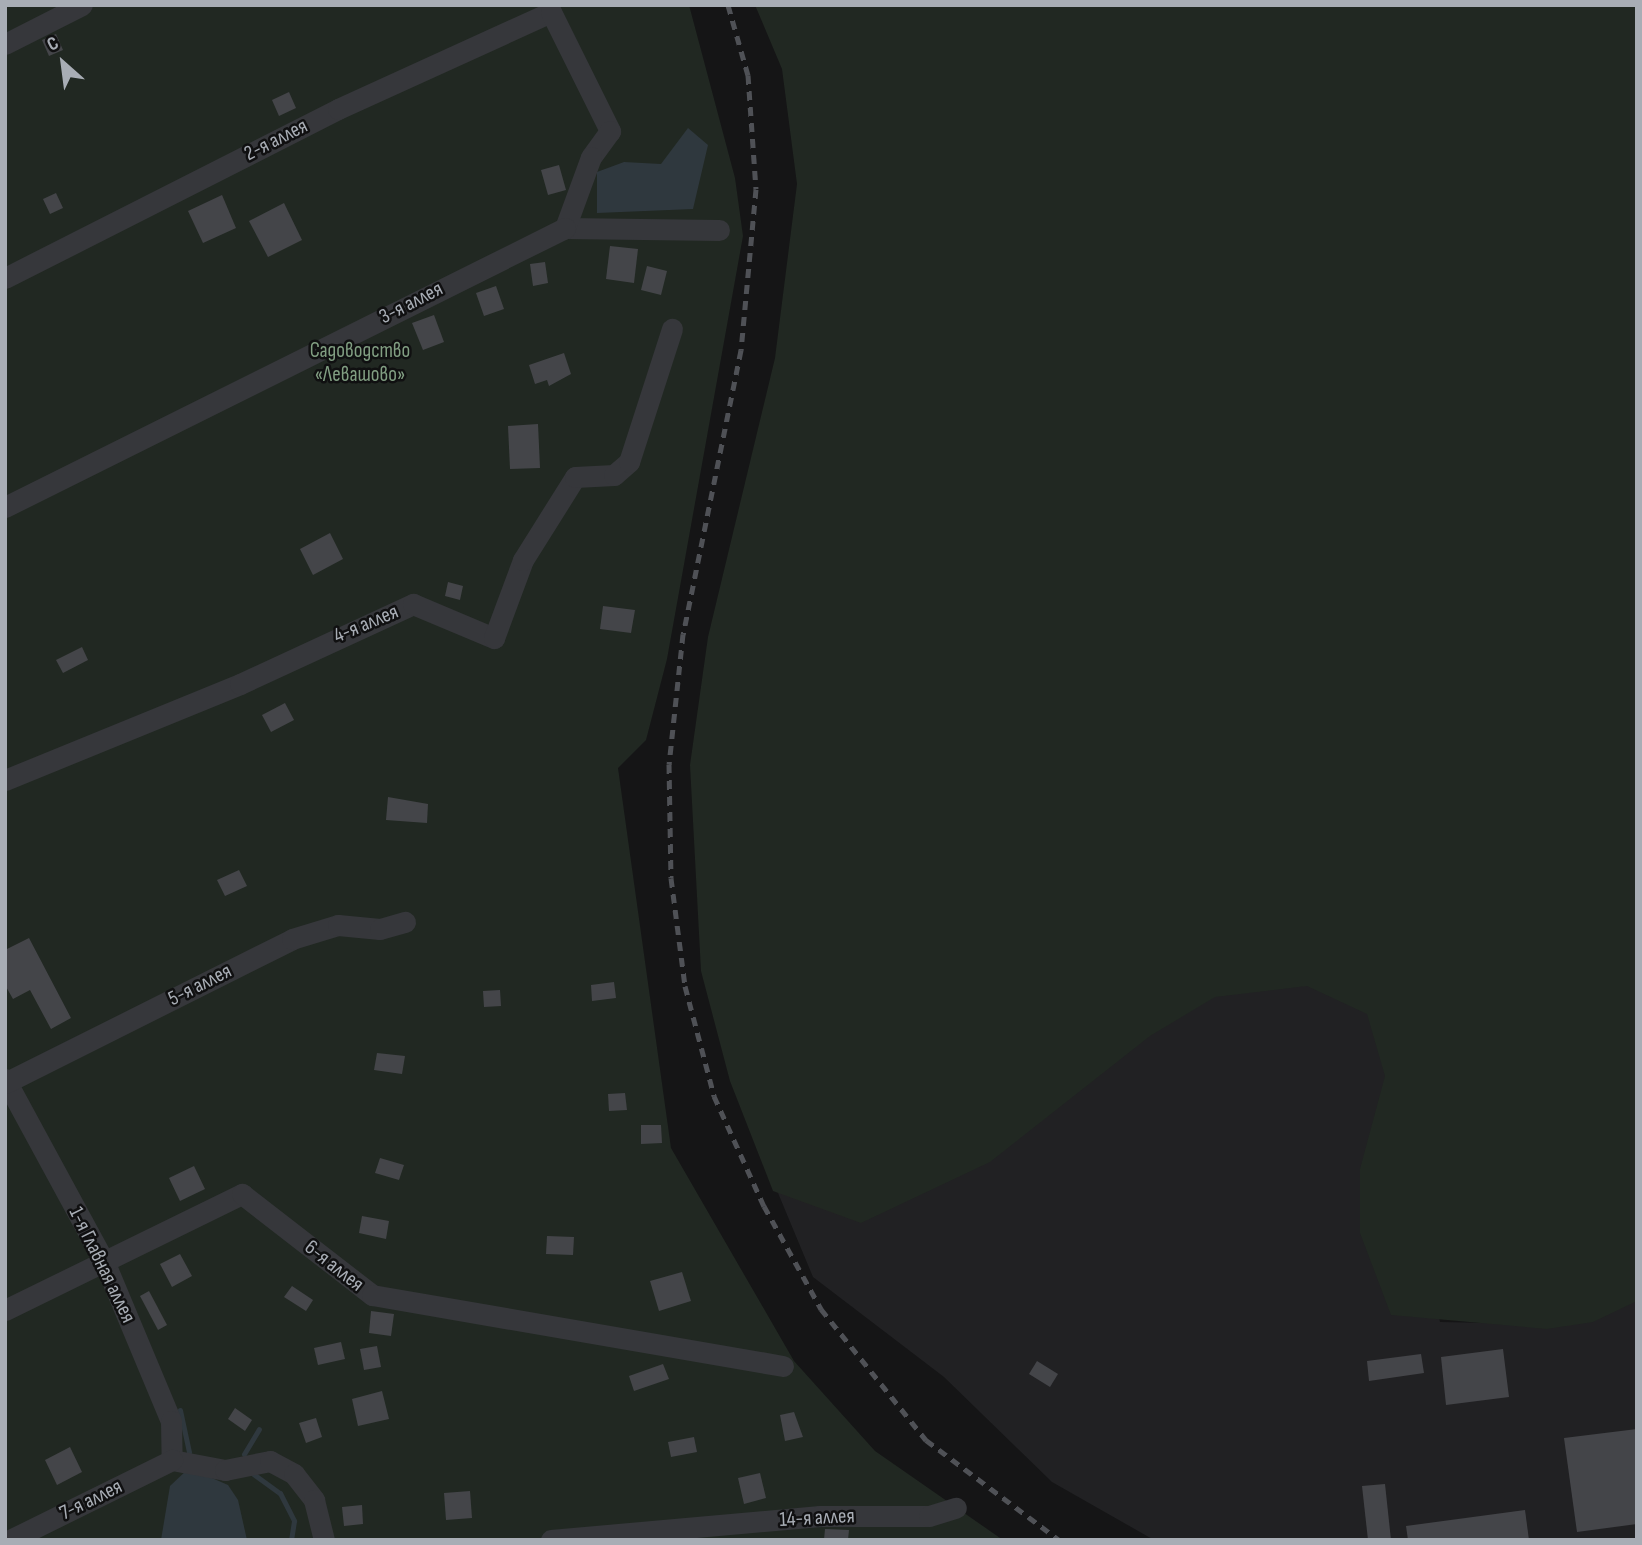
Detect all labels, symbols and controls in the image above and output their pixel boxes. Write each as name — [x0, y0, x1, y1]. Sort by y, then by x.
north arrow — [28, 28, 98, 98]
text: С — [43, 32, 63, 56]
street label: 2-я аллея — [240, 113, 312, 167]
street label: 3-я аллея — [375, 276, 447, 330]
park label: Садоводство «Левашово» — [310, 338, 410, 388]
street label: 4-я аллея — [330, 599, 402, 649]
street label: 5-я аллея — [164, 958, 236, 1012]
street label: 1-я Главная аллея — [63, 1203, 141, 1327]
street label: 6-я аллея — [299, 1235, 369, 1297]
street label: 7-я аллея — [56, 1474, 126, 1526]
street label: 14-я аллея — [779, 1503, 855, 1533]

